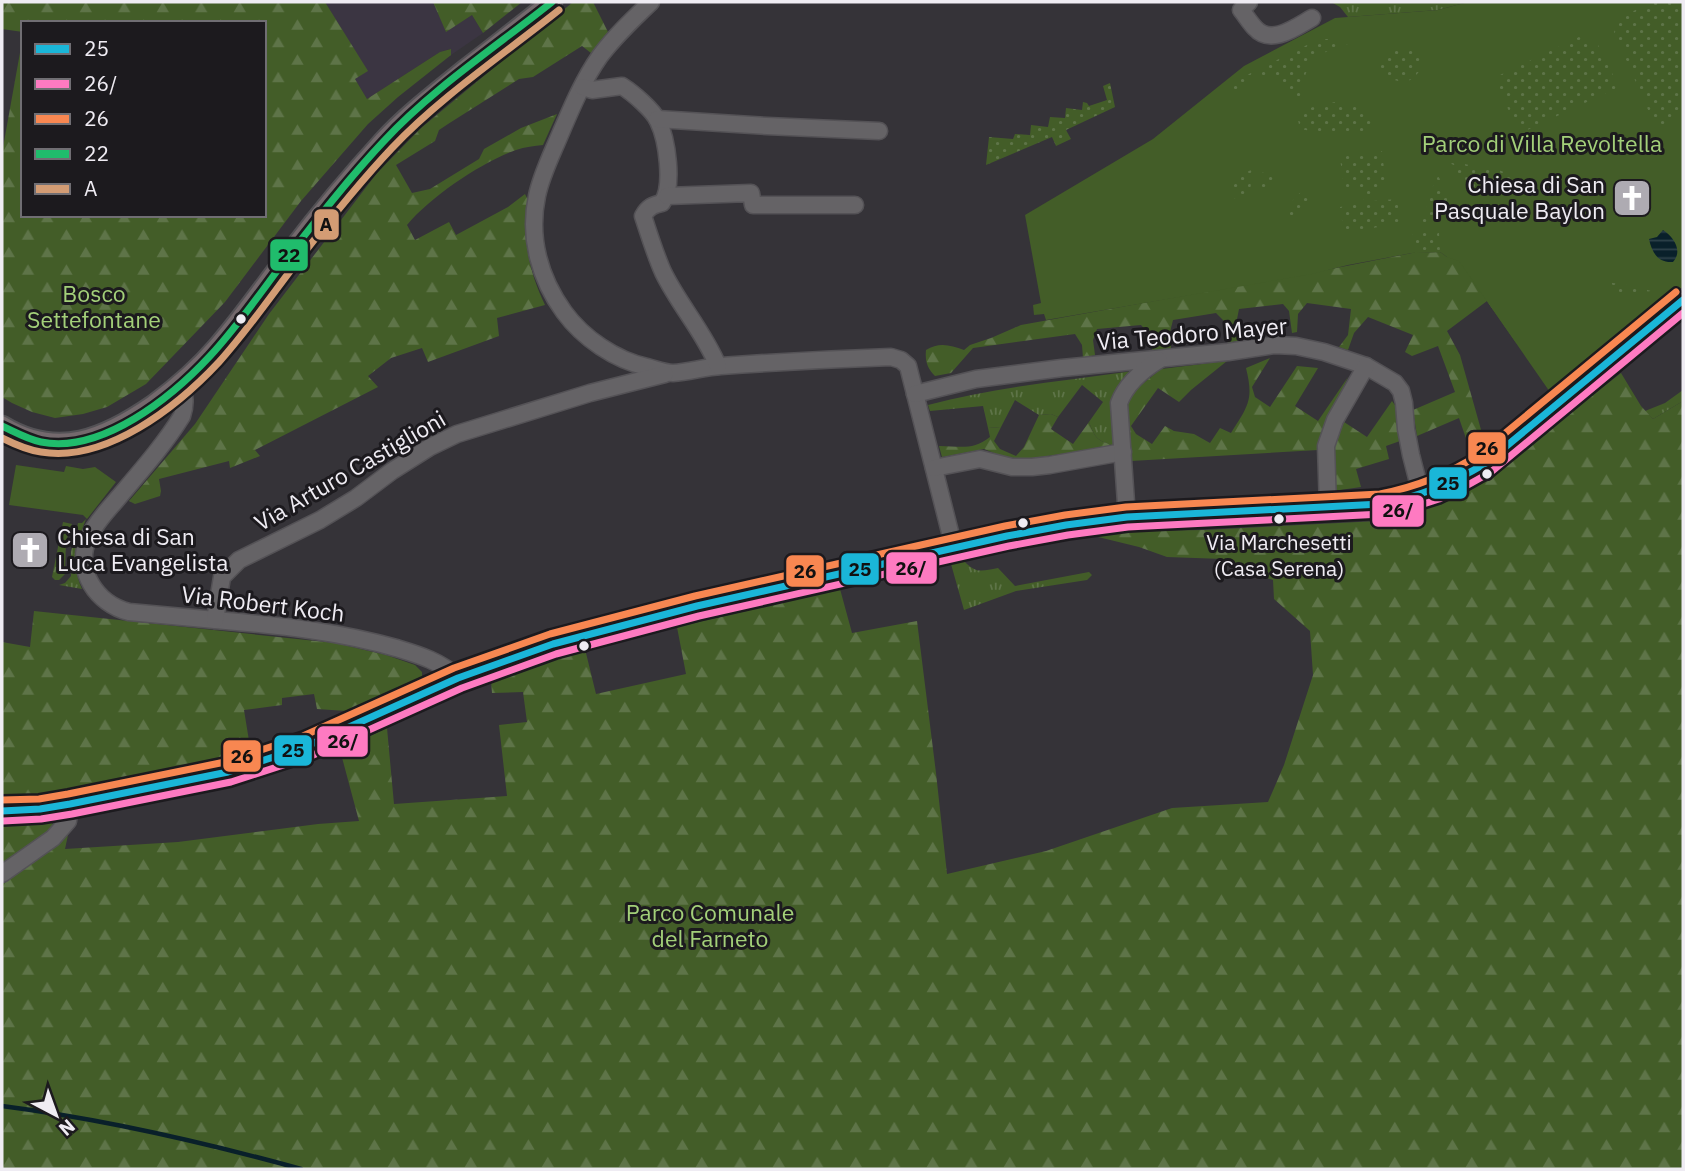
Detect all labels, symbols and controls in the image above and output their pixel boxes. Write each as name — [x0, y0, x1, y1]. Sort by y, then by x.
legend — [21, 21, 266, 217]
text: 25 — [84, 34, 109, 62]
text: 26/ — [84, 69, 117, 97]
text: 26 — [84, 104, 109, 132]
park label: Parco di Villa Revoltella — [1422, 128, 1662, 158]
text: 22 — [84, 139, 109, 167]
place label: Chiesa di San Pasquale Baylon — [1434, 169, 1605, 225]
text: A — [84, 174, 97, 202]
church icon: Chiesa di San Pasquale Baylon — [1611, 177, 1653, 219]
line badge: A — [313, 208, 340, 241]
text: A — [319, 212, 333, 236]
line badge: 22 — [269, 238, 309, 272]
text: 22 — [278, 243, 300, 267]
park label: Bosco Settefontane — [27, 278, 161, 334]
street label: Via Teodoro Mayer — [1096, 310, 1289, 356]
unlabelled marker — [234, 312, 248, 326]
street label: Via Arturo Castiglioni — [249, 403, 450, 537]
line badge: 26 — [1467, 431, 1507, 465]
text: 26 — [1476, 436, 1498, 460]
line badge: 25 — [1428, 466, 1468, 500]
unlabelled marker — [1480, 467, 1494, 481]
text: 25 — [1437, 471, 1459, 495]
line badge: 26/ — [1371, 494, 1425, 528]
text: 26/ — [1382, 498, 1414, 522]
marker: Via Marchesetti (Casa Serena) — [1272, 512, 1286, 526]
unlabelled marker — [1016, 516, 1030, 530]
place label: Chiesa di San Luca Evangelista — [57, 521, 229, 577]
place label: Via Marchesetti (Casa Serena) — [1206, 528, 1352, 582]
church icon: Chiesa di San Luca Evangelista — [9, 529, 51, 571]
line badge: 26/ — [885, 551, 938, 585]
line badge: 25 — [840, 552, 880, 586]
line badge: 26 — [785, 554, 825, 588]
text: 26/ — [895, 556, 927, 580]
text: 25 — [849, 557, 871, 581]
text: 26 — [794, 559, 816, 583]
street label: Via Robert Koch — [180, 578, 346, 628]
unlabelled marker — [577, 639, 591, 653]
line badge: 26/ — [316, 725, 369, 758]
text: 26/ — [327, 729, 359, 753]
line badge: 25 — [273, 734, 313, 767]
text: 25 — [282, 738, 304, 762]
line badge: 26 — [222, 739, 262, 773]
text: 26 — [231, 744, 253, 768]
park label: Parco Comunale del Farneto — [626, 897, 794, 953]
north arrow — [21, 1080, 91, 1150]
text: N — [54, 1114, 80, 1141]

